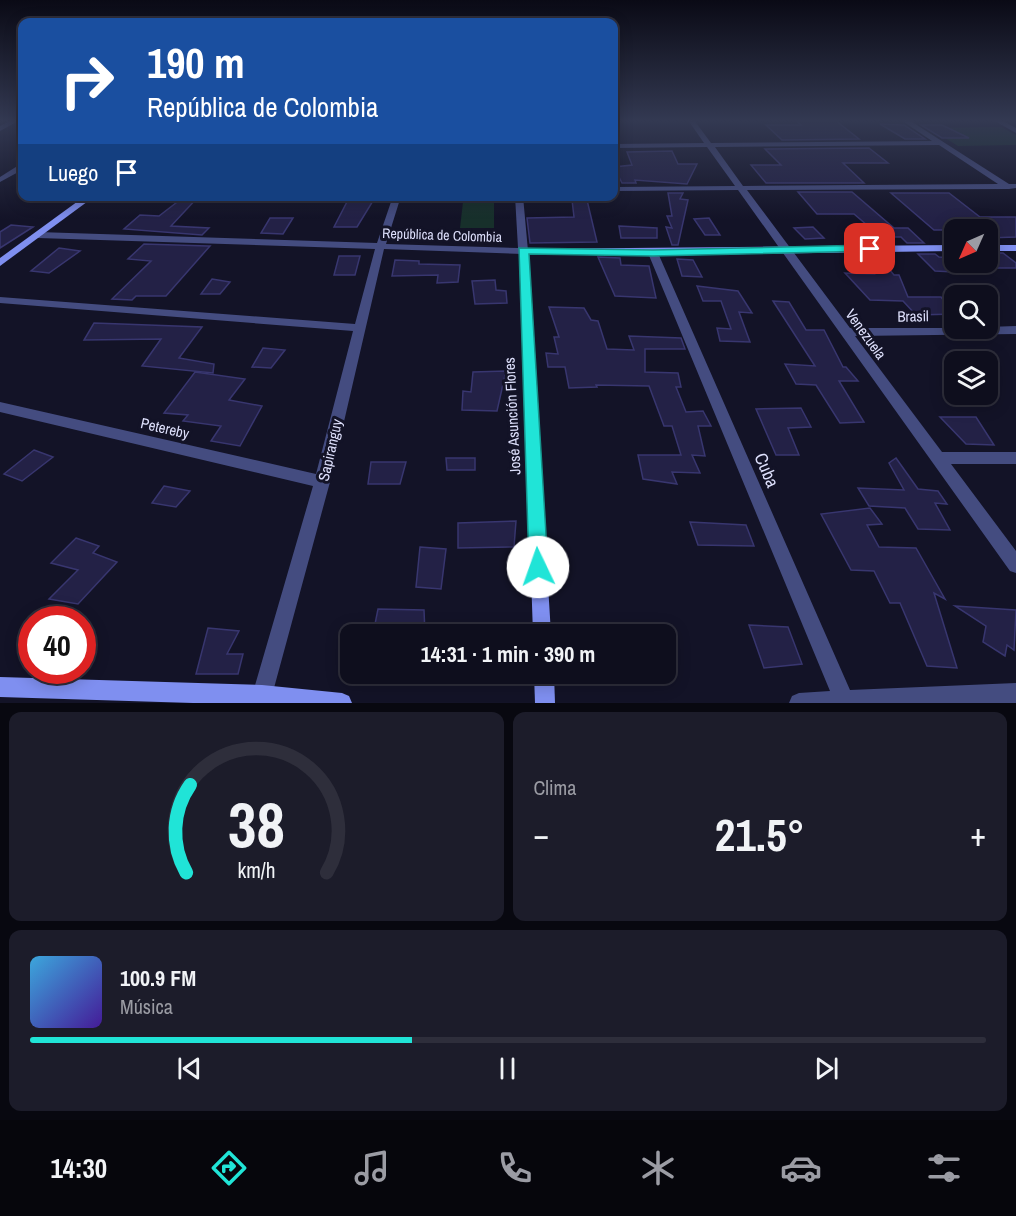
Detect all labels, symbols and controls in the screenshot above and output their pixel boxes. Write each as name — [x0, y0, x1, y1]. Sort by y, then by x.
text: 190 m — [147, 35, 245, 91]
icon: right — [48, 42, 126, 120]
text: República de Colombia — [147, 89, 378, 125]
icon: arrive — [110, 156, 143, 189]
text: Luego — [48, 158, 98, 188]
north arrow — [944, 219, 998, 273]
map controls — [944, 219, 998, 405]
pin — [844, 223, 895, 274]
street label: República de Colombia — [382, 224, 503, 246]
icon: arrive — [853, 232, 886, 265]
button: search — [944, 285, 998, 339]
street label: Venezuela — [841, 305, 891, 364]
street label: Brasil — [897, 305, 929, 327]
button: layers — [944, 351, 998, 405]
street label: José Asunción Flores — [498, 357, 526, 475]
street label: Petereby — [139, 412, 192, 444]
street label: Sapiranguy — [313, 416, 347, 483]
street label: Cuba — [749, 449, 785, 491]
position arrow — [506, 535, 570, 599]
speed limit sign: 40 — [18, 606, 96, 684]
text: 14:31 · 1 min · 390 m — [421, 639, 595, 669]
text: Clima — [534, 774, 576, 801]
text: 38 — [228, 782, 285, 866]
text: 21.5° — [715, 804, 805, 865]
text: − — [534, 812, 549, 856]
text: + — [970, 812, 986, 856]
text: km/h — [237, 857, 275, 886]
text: 100.9 FM — [120, 963, 196, 993]
text: Música — [120, 993, 173, 1020]
icon: previous — [173, 1052, 206, 1085]
icon: pause — [491, 1052, 524, 1085]
icon: next — [810, 1052, 843, 1085]
icon: directions — [208, 1147, 250, 1189]
icon: music — [351, 1147, 393, 1189]
icon: phone — [494, 1147, 536, 1189]
icon: climate — [637, 1147, 679, 1189]
icon: car — [780, 1147, 822, 1189]
icon: filters — [923, 1147, 965, 1189]
text: 14:30 — [51, 1150, 107, 1186]

